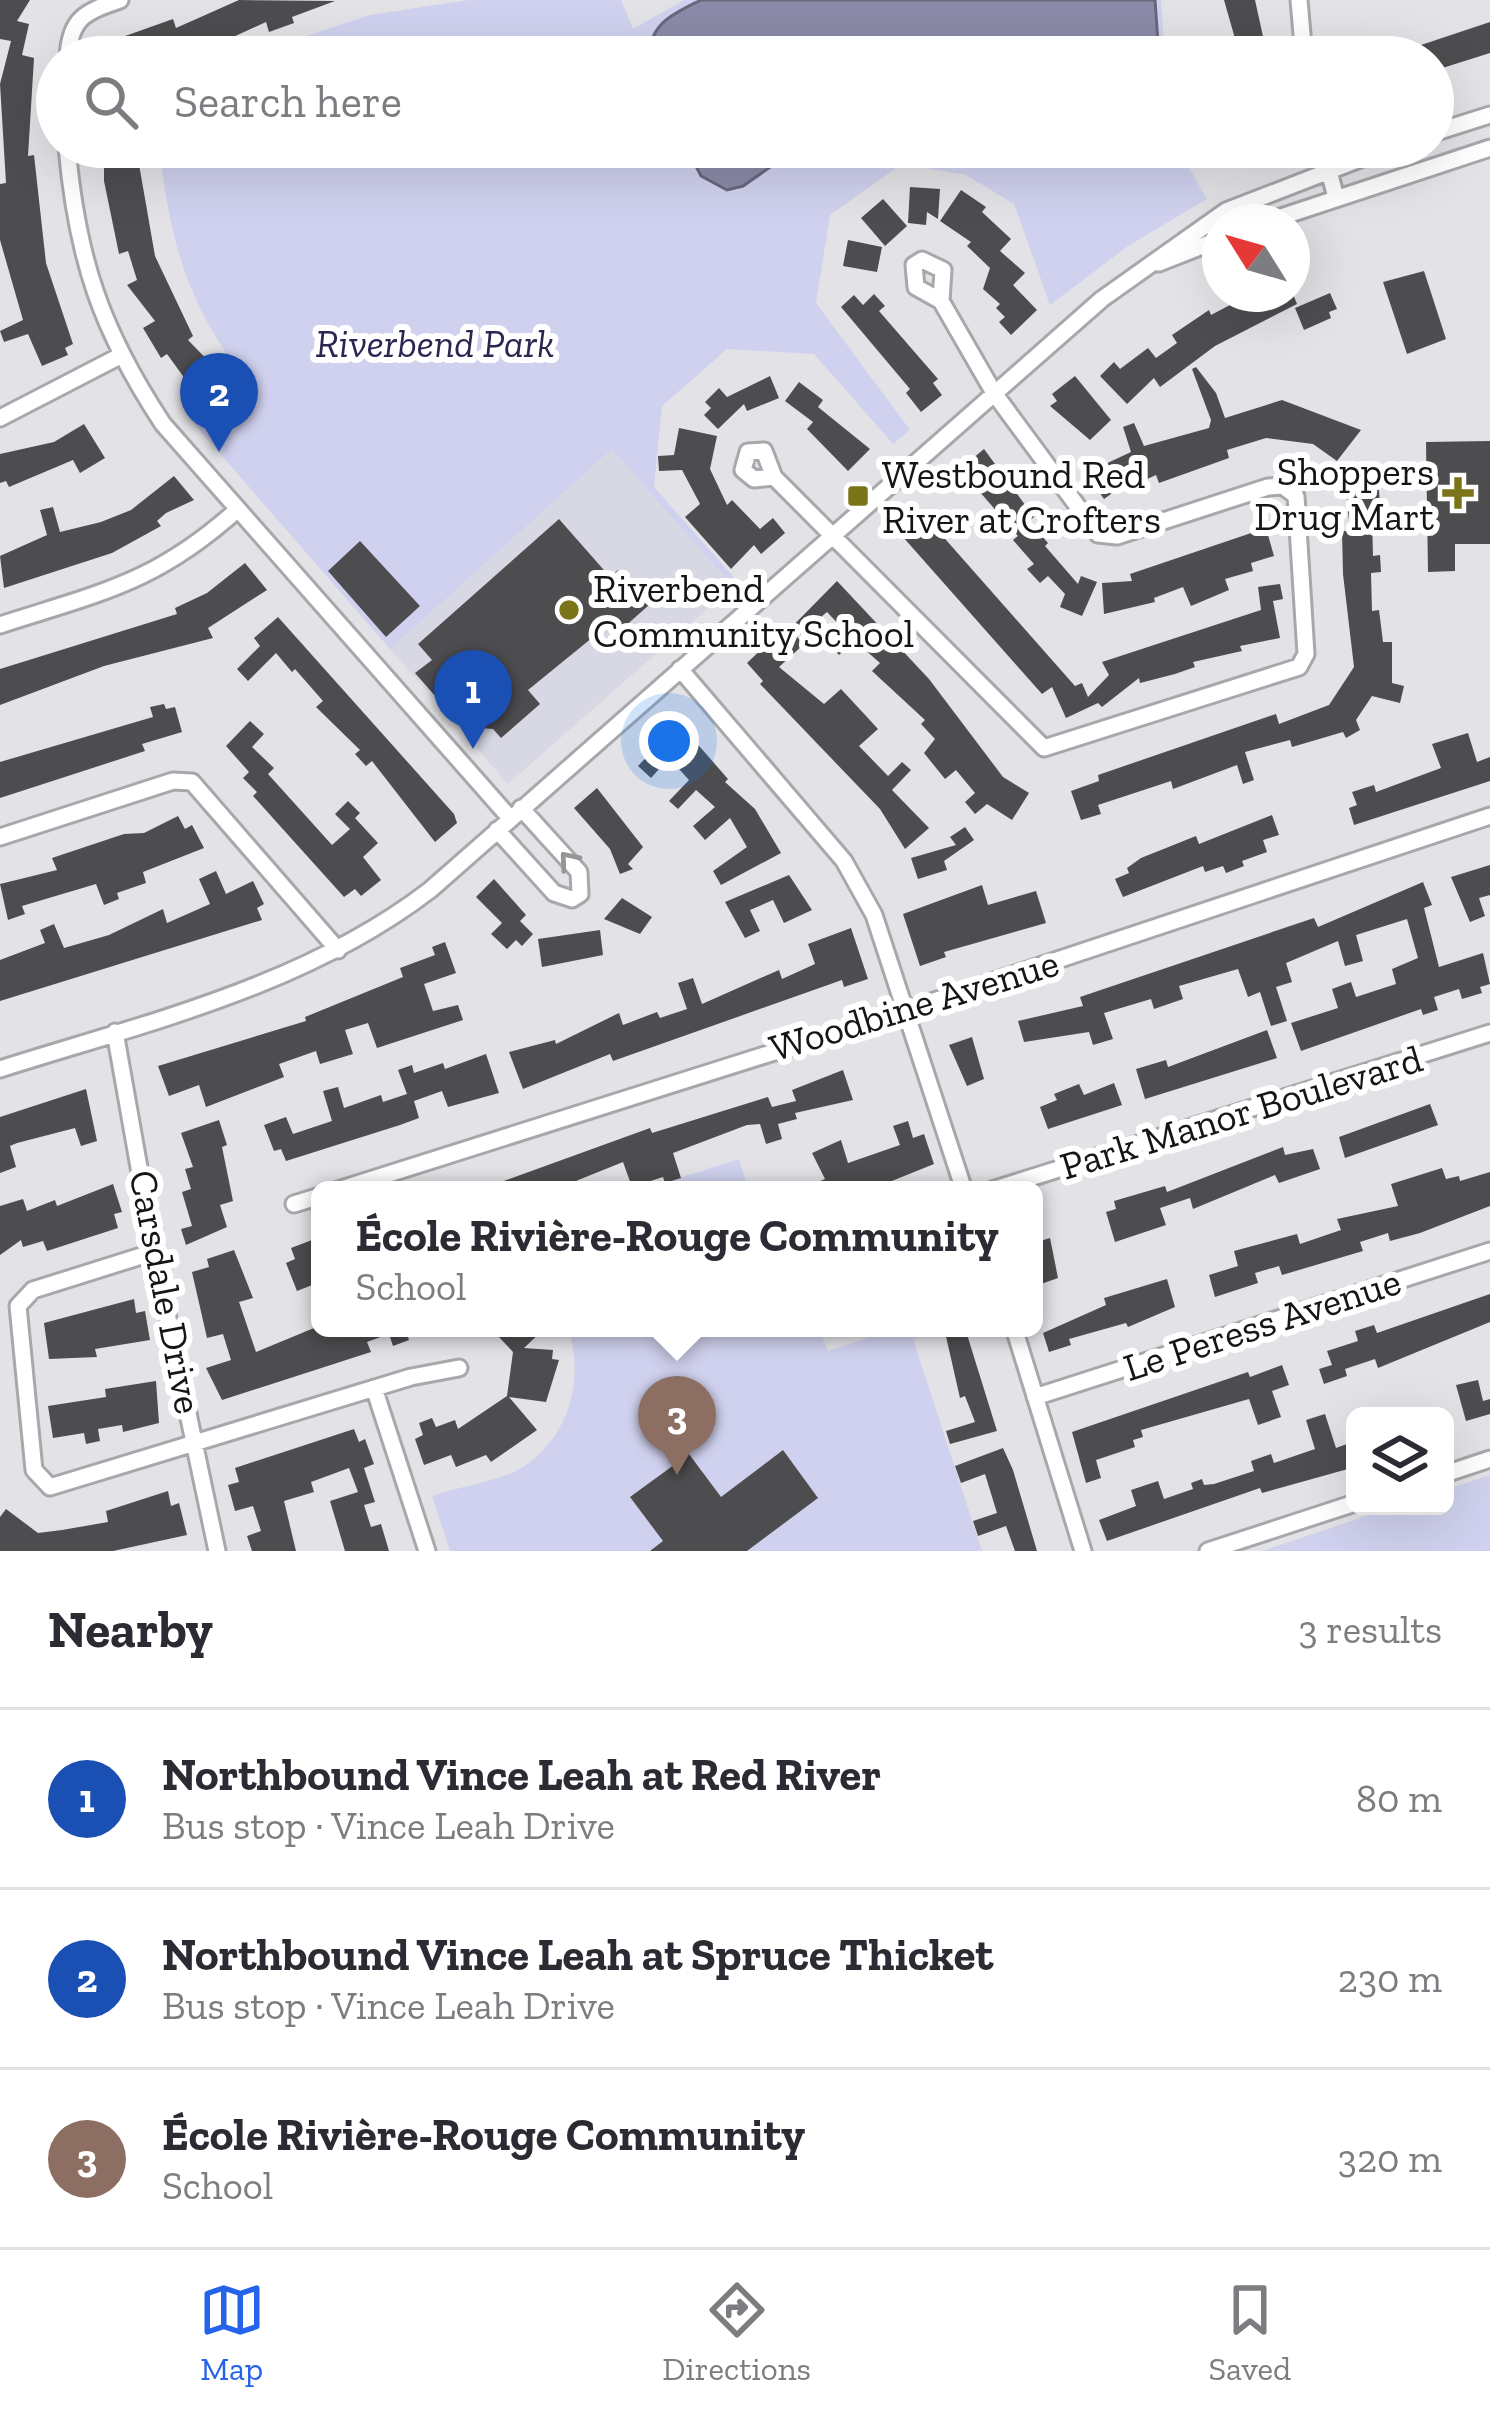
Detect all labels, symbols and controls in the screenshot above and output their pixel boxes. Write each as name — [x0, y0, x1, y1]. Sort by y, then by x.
search box — [36, 36, 1454, 168]
icon: search — [78, 69, 144, 135]
text: Search here — [174, 75, 402, 129]
north arrow — [1202, 204, 1310, 312]
park label: Riverbend Park — [315, 320, 555, 367]
pin: 2 — [180, 353, 258, 452]
place label: Shoppers Drug Mart — [1254, 448, 1435, 540]
place label: Westbound Red River at Crofters — [882, 451, 1161, 543]
marker: Shoppers Drug Mart — [1445, 480, 1471, 506]
marker: Westbound Red River at Crofters — [845, 483, 871, 509]
place label: Riverbend Community School — [593, 565, 914, 657]
marker: Riverbend Community School — [556, 597, 582, 623]
pin: 1 — [434, 650, 512, 749]
your location — [639, 711, 699, 771]
one-way arrow — [560, 852, 582, 874]
street label: Woodbine Avenue — [764, 939, 1064, 1071]
street label: Park Manor Boulevard — [1054, 1035, 1428, 1189]
street label: Carsdale Drive — [119, 1166, 213, 1418]
popup — [311, 1181, 1043, 1337]
text: École Rivière-Rouge Community — [355, 1209, 999, 1263]
street label: Le Peress Avenue — [1118, 1257, 1406, 1391]
text: School — [355, 1263, 466, 1310]
pin: 3 — [638, 1376, 716, 1475]
map controls — [1346, 1407, 1454, 1515]
button: layers — [1346, 1407, 1454, 1515]
text: Nearby — [48, 1599, 213, 1660]
text: 3 results — [1298, 1606, 1442, 1653]
text: Northbound Vince Leah at Red River — [162, 1748, 881, 1802]
text: 1 — [79, 1775, 95, 1822]
text: 80 m — [1356, 1775, 1442, 1822]
text: Bus stop · Vince Leah Drive — [162, 1802, 615, 1849]
text: Northbound Vince Leah at Spruce Thicket — [162, 1928, 993, 1982]
text: 2 — [77, 1955, 97, 2002]
text: 230 m — [1338, 1955, 1442, 2002]
text: Bus stop · Vince Leah Drive — [162, 1982, 615, 2029]
text: École Rivière-Rouge Community — [162, 2108, 805, 2162]
text: 3 — [77, 2135, 97, 2182]
text: 320 m — [1338, 2135, 1442, 2182]
text: School — [162, 2162, 273, 2209]
tab: Map — [199, 2277, 265, 2388]
tab: Directions — [662, 2277, 811, 2388]
tab: Saved — [1209, 2277, 1291, 2388]

